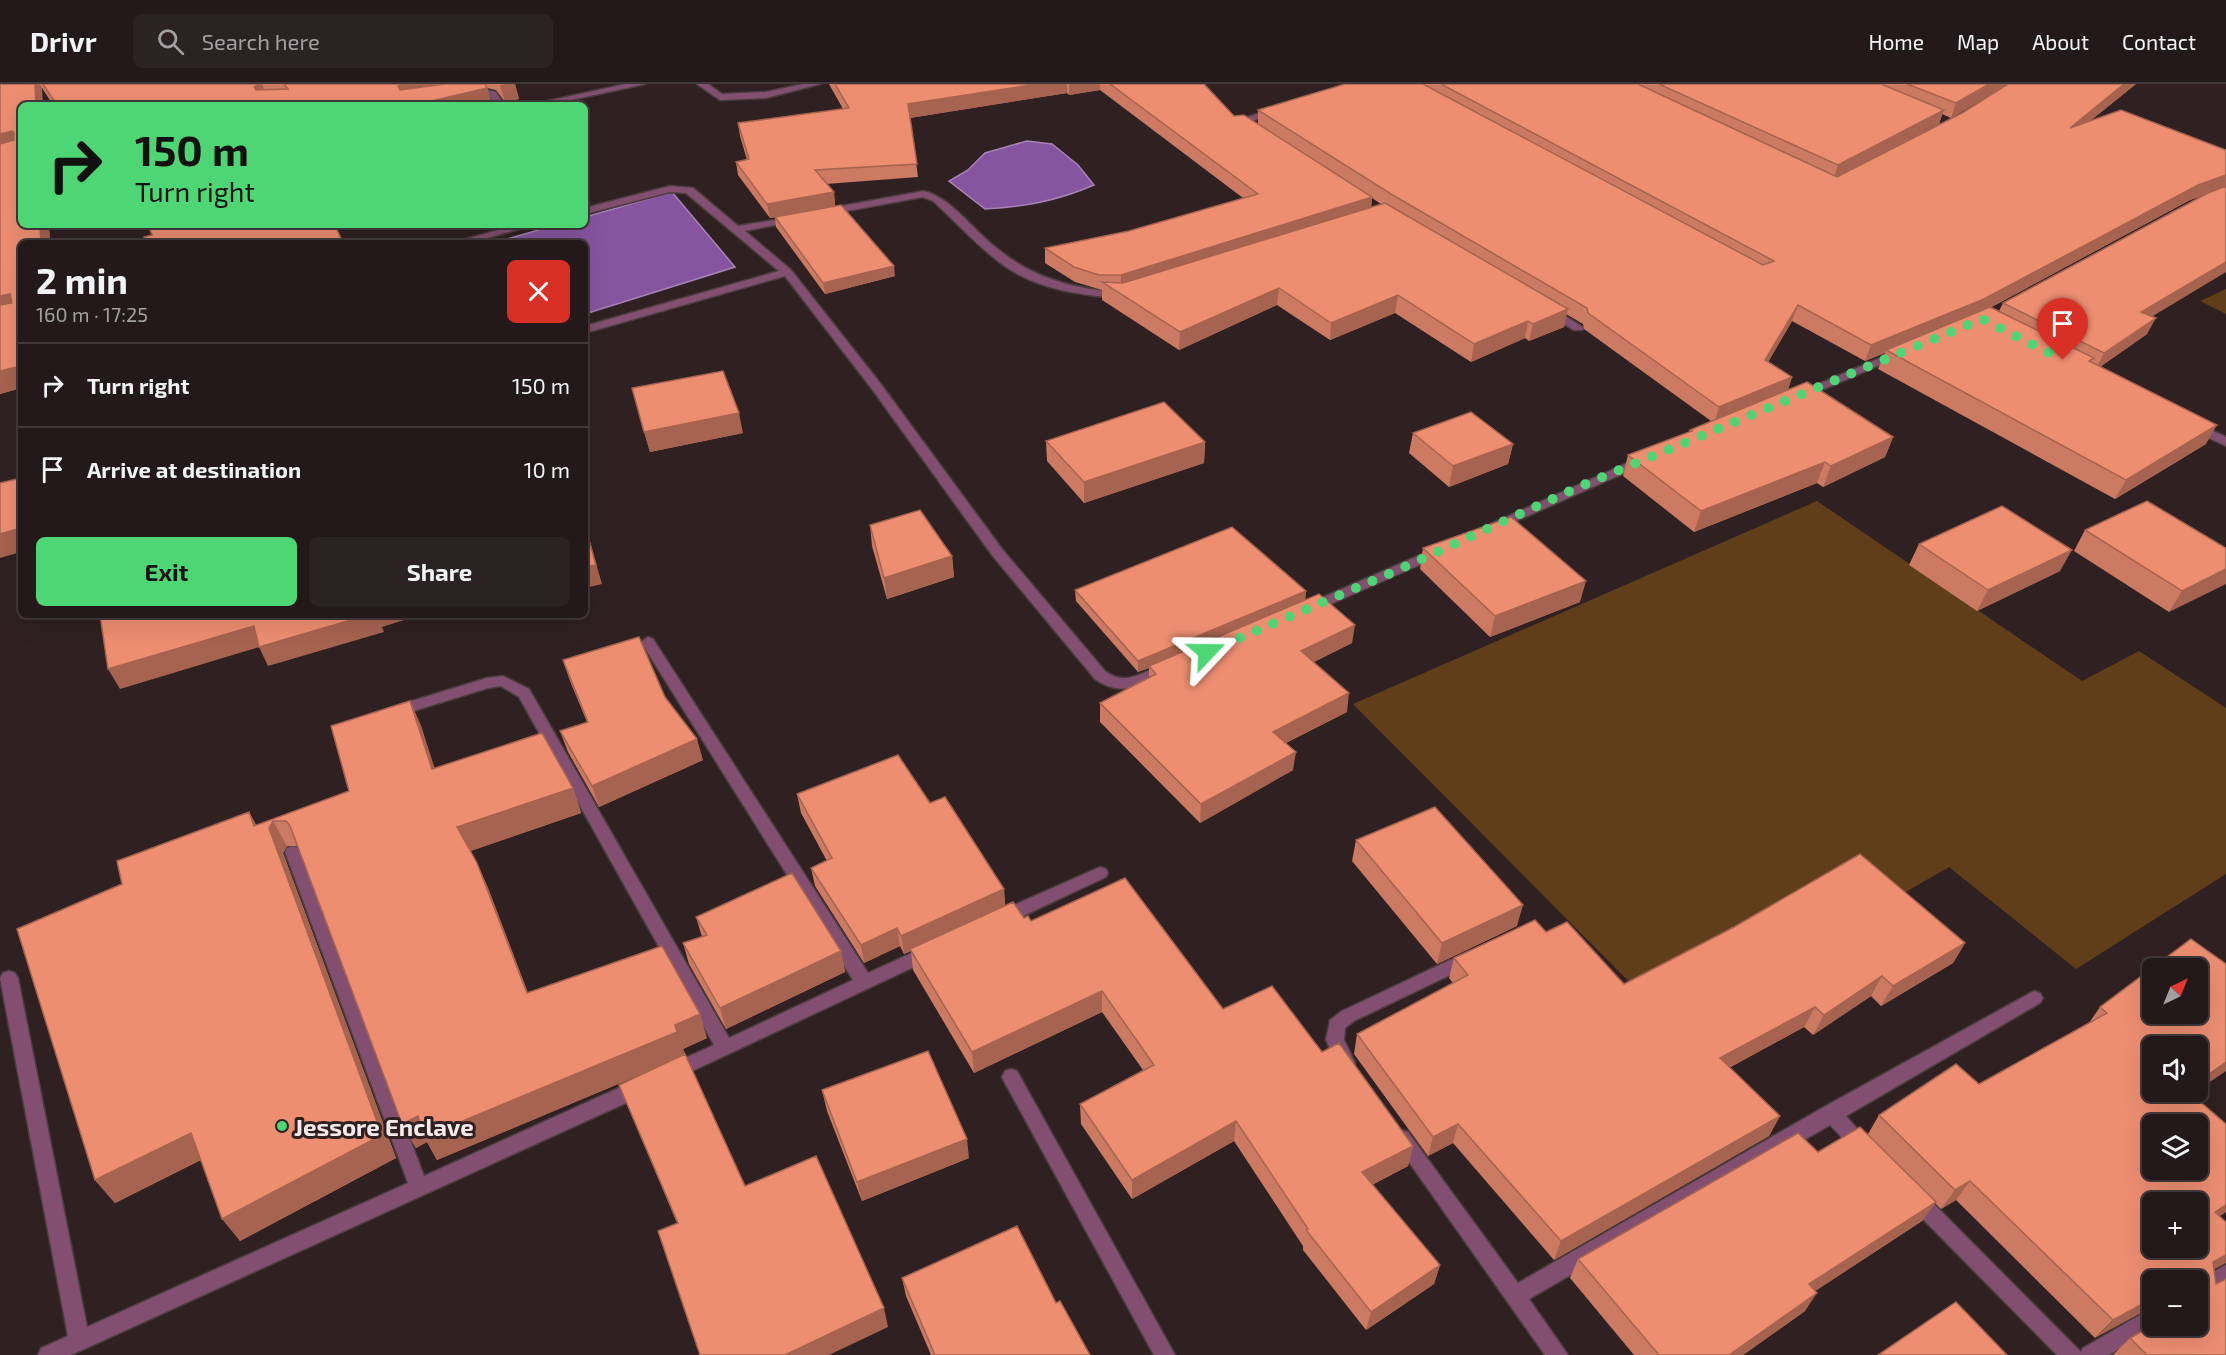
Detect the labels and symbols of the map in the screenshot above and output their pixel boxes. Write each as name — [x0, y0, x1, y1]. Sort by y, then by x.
pin — [2037, 298, 2088, 360]
position arrow — [1175, 620, 1239, 684]
north arrow — [2142, 958, 2208, 1024]
place label: Jessore Enclave — [294, 1112, 474, 1141]
marker: Jessore Enclave — [275, 1119, 289, 1133]

